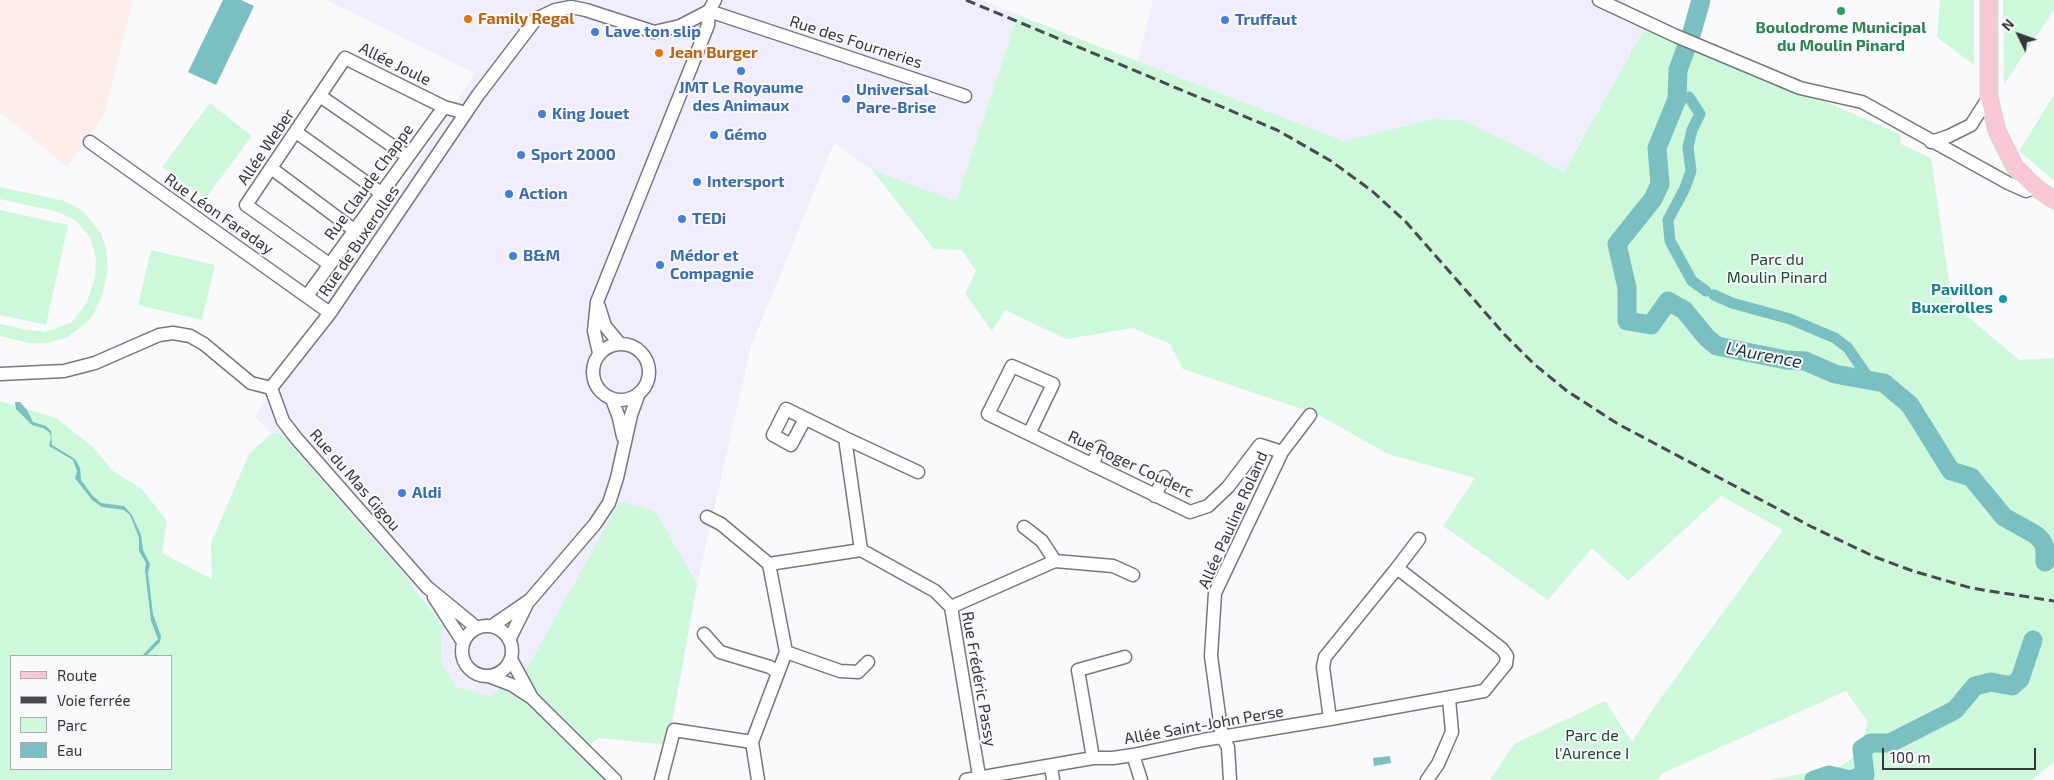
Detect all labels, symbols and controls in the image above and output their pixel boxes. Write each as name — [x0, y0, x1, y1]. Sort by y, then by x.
marker: Boulodrome Municipal du Moulin Pinard — [1835, 5, 1847, 17]
place label: Family Regal — [478, 9, 574, 29]
place label: Truffaut — [1235, 10, 1297, 30]
north arrow — [1994, 10, 2044, 60]
street label: Rue des Fourneries — [787, 11, 925, 73]
marker: Family Regal — [462, 13, 474, 25]
marker: Truffaut — [1219, 14, 1231, 26]
text: N — [1998, 15, 2017, 34]
place label: Boulodrome Municipal du Moulin Pinard — [1756, 18, 1926, 56]
place label: Lave ton slip — [605, 22, 701, 42]
marker: Lave ton slip — [589, 26, 601, 38]
street label: Allée Joule — [356, 38, 434, 90]
place label: Jean Burger — [669, 43, 758, 63]
marker: Jean Burger — [653, 47, 665, 59]
marker: JMT Le Royaume des Animaux — [735, 65, 747, 77]
place label: JMT Le Royaume des Animaux — [679, 78, 803, 116]
place label: Universal Pare-Brise — [856, 80, 936, 118]
marker: Universal Pare-Brise — [840, 93, 852, 105]
place label: King Jouet — [552, 104, 629, 124]
street label: Allée Weber — [233, 105, 299, 189]
marker: King Jouet — [536, 108, 548, 120]
street label: Rue Claude Chappe — [320, 120, 418, 244]
place label: Gémo — [724, 125, 767, 145]
marker: Gémo — [708, 129, 720, 141]
place label: Sport 2000 — [531, 145, 616, 165]
marker: Sport 2000 — [515, 149, 527, 161]
street label: Rue Léon Faraday — [161, 169, 277, 259]
place label: Intersport — [707, 172, 785, 192]
marker: Intersport — [691, 176, 703, 188]
street label: Rue de Buxerolles — [315, 182, 403, 300]
place label: Action — [519, 184, 568, 204]
marker: Action — [503, 188, 515, 200]
place label: TEDi — [692, 209, 726, 229]
marker: TEDi — [676, 213, 688, 225]
place label: B&M — [523, 246, 560, 266]
place label: Médor et Compagnie — [670, 246, 754, 284]
marker: B&M — [507, 250, 519, 262]
park label: Parc du Moulin Pinard — [1727, 250, 1827, 288]
marker: Médor et Compagnie — [654, 259, 666, 271]
place label: Pavillon Buxerolles — [1911, 280, 1993, 318]
marker: Pavillon Buxerolles — [1997, 293, 2009, 305]
water label: L'Aurence — [1724, 337, 1804, 373]
street label: Rue du Mas Gigou — [306, 425, 404, 535]
street label: Rue Roger Couderc — [1065, 426, 1197, 502]
street label: Allée Pauline Roland — [1194, 448, 1272, 592]
place label: Aldi — [412, 483, 442, 503]
marker: Aldi — [396, 487, 408, 499]
street label: Rue Frédéric Passy — [958, 610, 1000, 748]
legend — [10, 655, 172, 770]
text: Route — [57, 666, 97, 684]
text: Voie ferrée — [57, 691, 131, 709]
street label: Allée Saint-John Perse — [1123, 702, 1285, 748]
text: Parc — [57, 716, 87, 734]
park label: Parc de l'Aurence I — [1555, 726, 1629, 764]
scale bar — [1884, 738, 2038, 770]
text: Eau — [57, 741, 82, 759]
text: 100 m — [1890, 748, 1931, 766]

